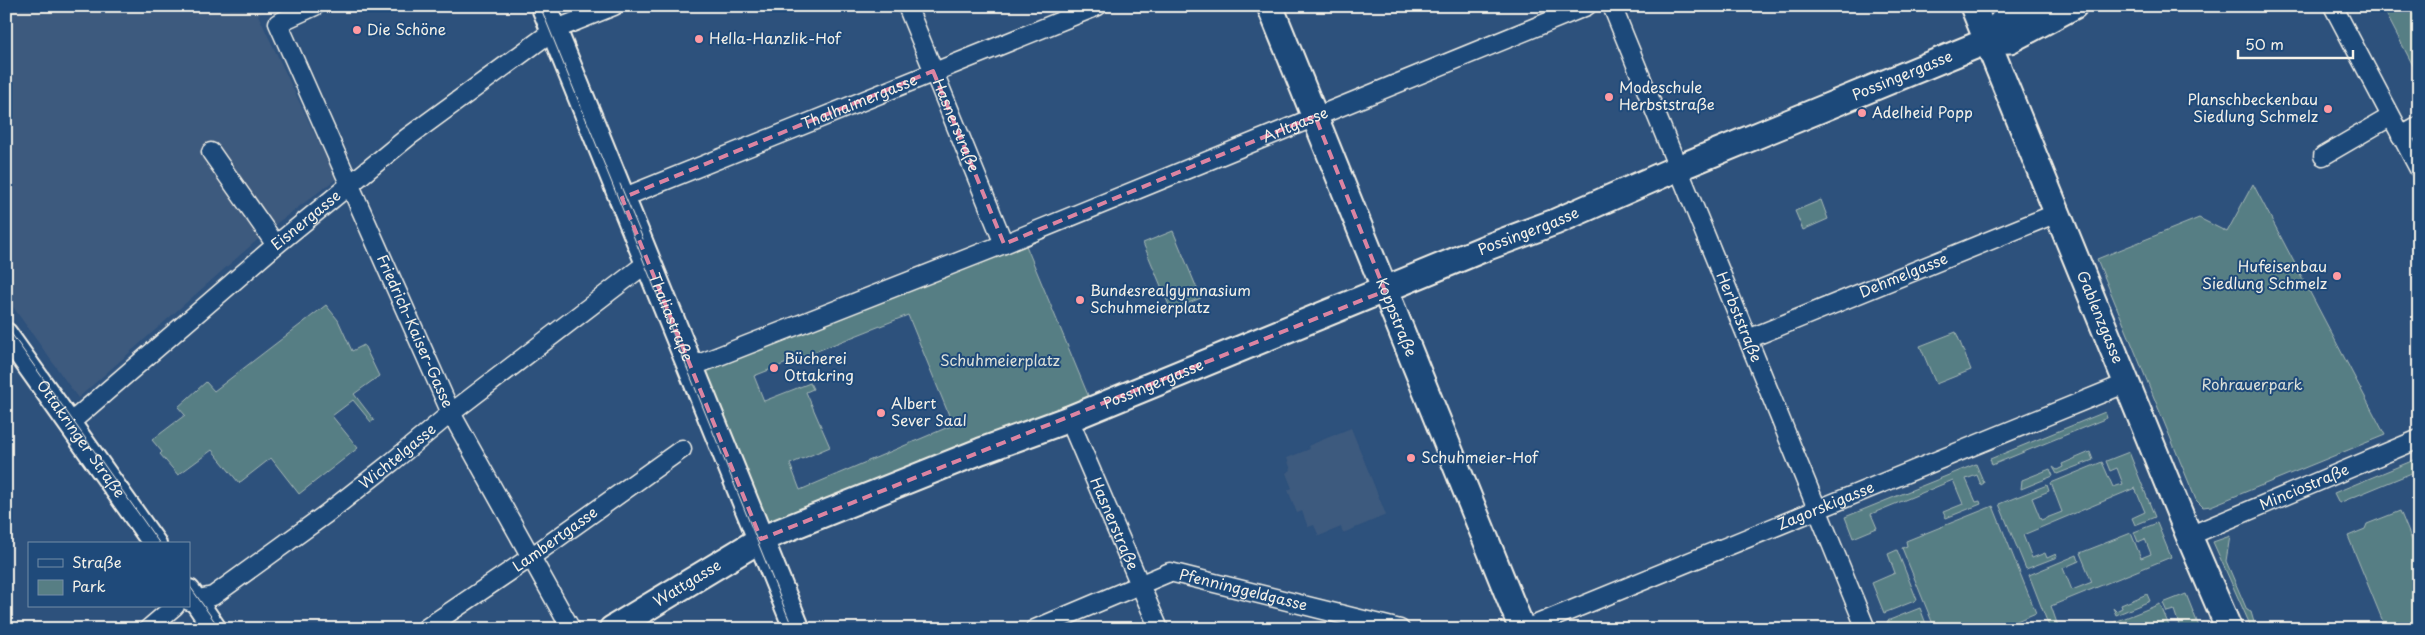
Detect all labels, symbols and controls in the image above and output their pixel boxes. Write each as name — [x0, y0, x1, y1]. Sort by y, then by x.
place label: Die Schöne — [367, 17, 446, 40]
marker: Die Schöne — [351, 24, 363, 36]
place label: Hella-Hanzlik-Hof — [709, 26, 842, 49]
scale bar — [2238, 28, 2352, 60]
text: 50 m — [2245, 32, 2284, 55]
marker: Hella-Hanzlik-Hof — [693, 33, 705, 45]
street label: Possingergasse — [1848, 43, 1955, 105]
street label: Thalhaimergasse — [797, 67, 920, 135]
street label: Hasnerstraße — [928, 75, 986, 175]
place label: Modeschule Herbststraße — [1619, 75, 1715, 115]
place label: Planschbeckenbau Siedlung Schmelz — [2187, 87, 2318, 127]
marker: Modeschule Herbststraße — [1603, 91, 1615, 103]
street label: Arltgasse — [1259, 100, 1331, 147]
place label: Adelheid Popp — [1872, 100, 1973, 123]
marker: Planschbeckenbau Siedlung Schmelz — [2322, 103, 2334, 115]
marker: Adelheid Popp — [1856, 107, 1868, 119]
street label: Eisnergasse — [265, 184, 345, 255]
street label: Possingergasse — [1474, 200, 1582, 260]
street label: Dehmelgasse — [1855, 246, 1951, 303]
street label: Friedrich-Kaiser-Gasse — [372, 250, 460, 411]
place label: Hufeisenbau Siedlung Schmelz — [2202, 254, 2327, 294]
street label: Gablenzgasse — [2072, 267, 2130, 367]
street label: Herbststraße — [1711, 268, 1769, 365]
street label: Thaliastraße — [643, 269, 700, 365]
marker: Hufeisenbau Siedlung Schmelz — [2331, 270, 2343, 282]
street label: Koppstraße — [1371, 274, 1424, 360]
place label: Bundesrealgymnasium Schuhmeierplatz — [1090, 278, 1251, 318]
marker: Bundesrealgymnasium Schuhmeierplatz — [1074, 294, 1086, 306]
place label: Bücherei Ottakring — [784, 346, 854, 386]
park label: Schuhmeierplatz — [940, 348, 1060, 371]
street label: Possingergasse — [1099, 352, 1207, 414]
marker: Bücherei Ottakring — [768, 362, 780, 374]
park label: Rohrauerpark — [2201, 372, 2303, 395]
street label: Ottakringer Straße — [32, 375, 132, 502]
place label: Albert Sever Saal — [891, 391, 967, 431]
marker: Albert Sever Saal — [875, 407, 887, 419]
street label: Wichtelgasse — [353, 417, 440, 494]
place label: Schuhmeier-Hof — [1421, 445, 1539, 468]
marker: Schuhmeier-Hof — [1405, 452, 1417, 464]
street label: Minciostraße — [2255, 457, 2352, 515]
street label: Hasnerstraße — [1085, 473, 1145, 573]
street label: Zagorskigasse — [1773, 475, 1877, 535]
street label: Lambertgasse — [507, 500, 602, 577]
legend — [28, 542, 190, 608]
text: Straße — [72, 550, 122, 573]
street label: Wattgasse — [648, 553, 725, 612]
street label: Pfenninggeldgasse — [1177, 562, 1310, 616]
text: Park — [72, 574, 106, 597]

